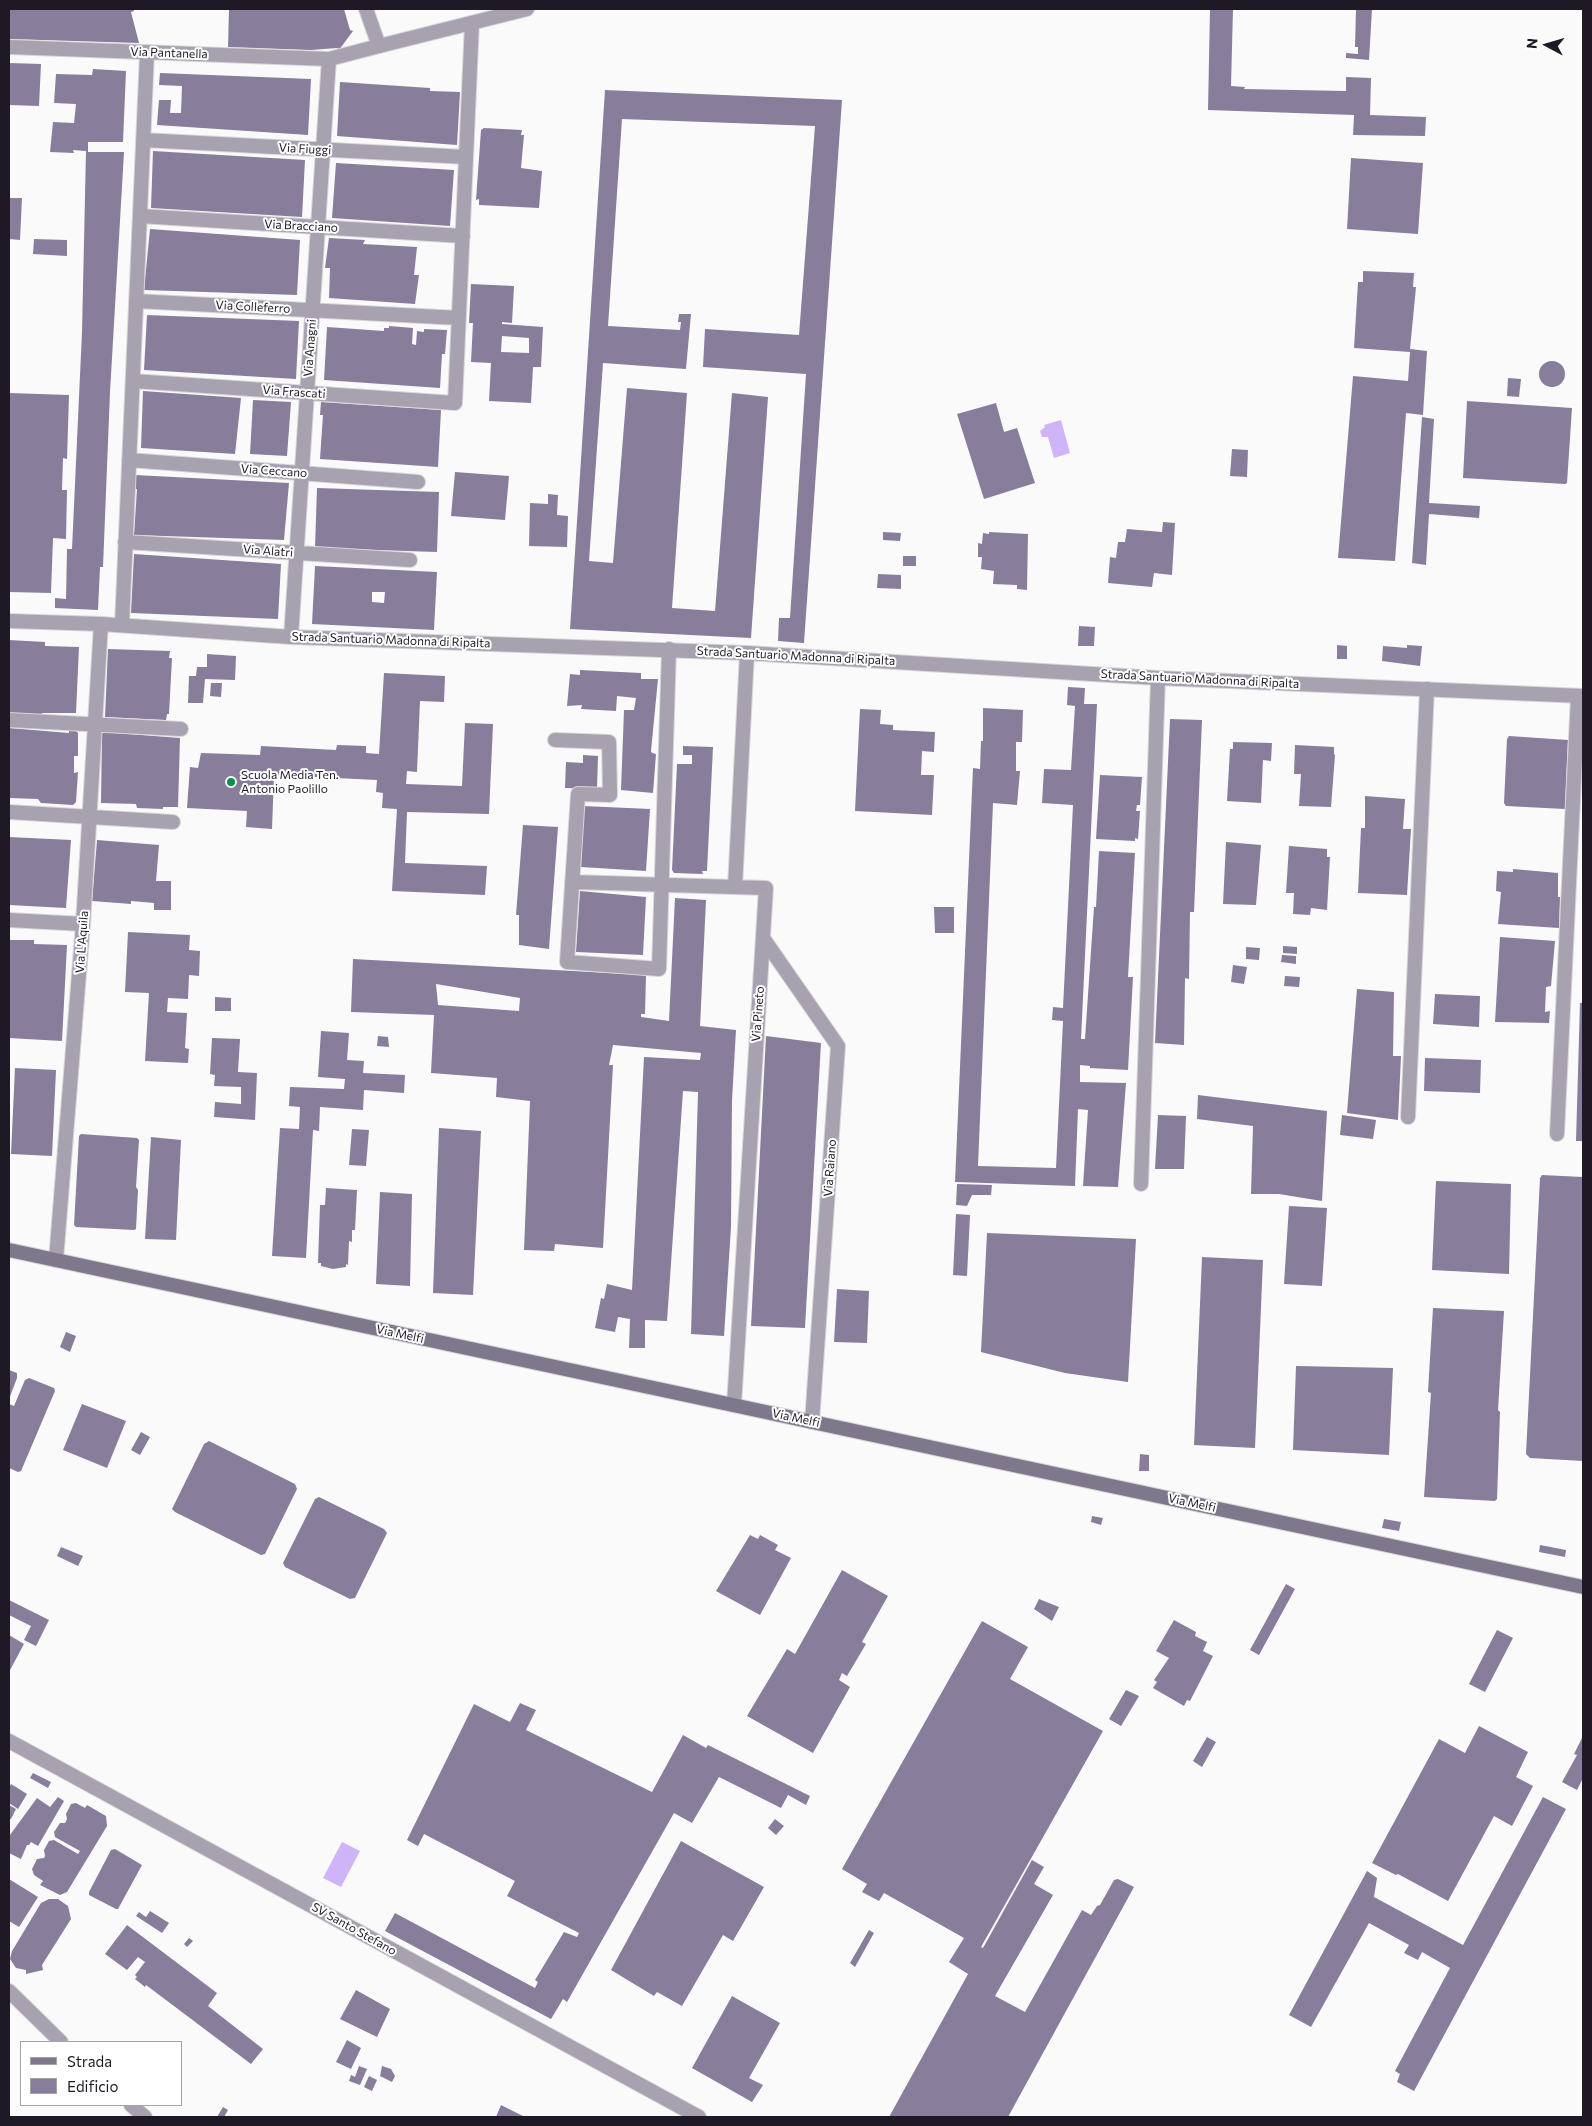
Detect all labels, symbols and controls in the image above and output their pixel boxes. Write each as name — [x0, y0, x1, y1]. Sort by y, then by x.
north arrow — [1522, 20, 1572, 70]
text: N — [1523, 37, 1541, 49]
street label: Via Pantanella — [130, 44, 208, 62]
street label: Via Fiuggi — [278, 140, 332, 158]
street label: Via Bracciano — [264, 217, 338, 235]
street label: Via Colleferro — [215, 298, 291, 316]
street label: Via Anagni — [301, 319, 319, 377]
street label: Via Frascati — [262, 383, 326, 401]
street label: Via Ceccano — [240, 461, 308, 481]
street label: Via Alatri — [242, 542, 294, 560]
street label: Strada Santuario Madonna di Ripalta — [291, 629, 491, 651]
street label: Strada Santuario Madonna di Ripalta — [696, 644, 896, 668]
street label: Strada Santuario Madonna di Ripalta — [1100, 667, 1300, 691]
place label: Scuola Media Ten. Antonio Paolillo — [241, 768, 339, 796]
marker: Scuola Media Ten. Antonio Paolillo — [225, 776, 237, 788]
street label: Via L'Aquila — [73, 910, 91, 974]
street label: Via Pineto — [749, 986, 767, 1042]
street label: Via Raiano — [821, 1139, 839, 1197]
street label: Via Melfi — [375, 1322, 425, 1346]
street label: Via Melfi — [771, 1406, 821, 1430]
street label: Via Melfi — [1167, 1491, 1217, 1515]
street label: SV Santo Stefano — [309, 1900, 399, 1958]
legend — [20, 2041, 182, 2106]
text: Strada — [67, 2052, 112, 2070]
text: Edificio — [67, 2077, 118, 2095]

